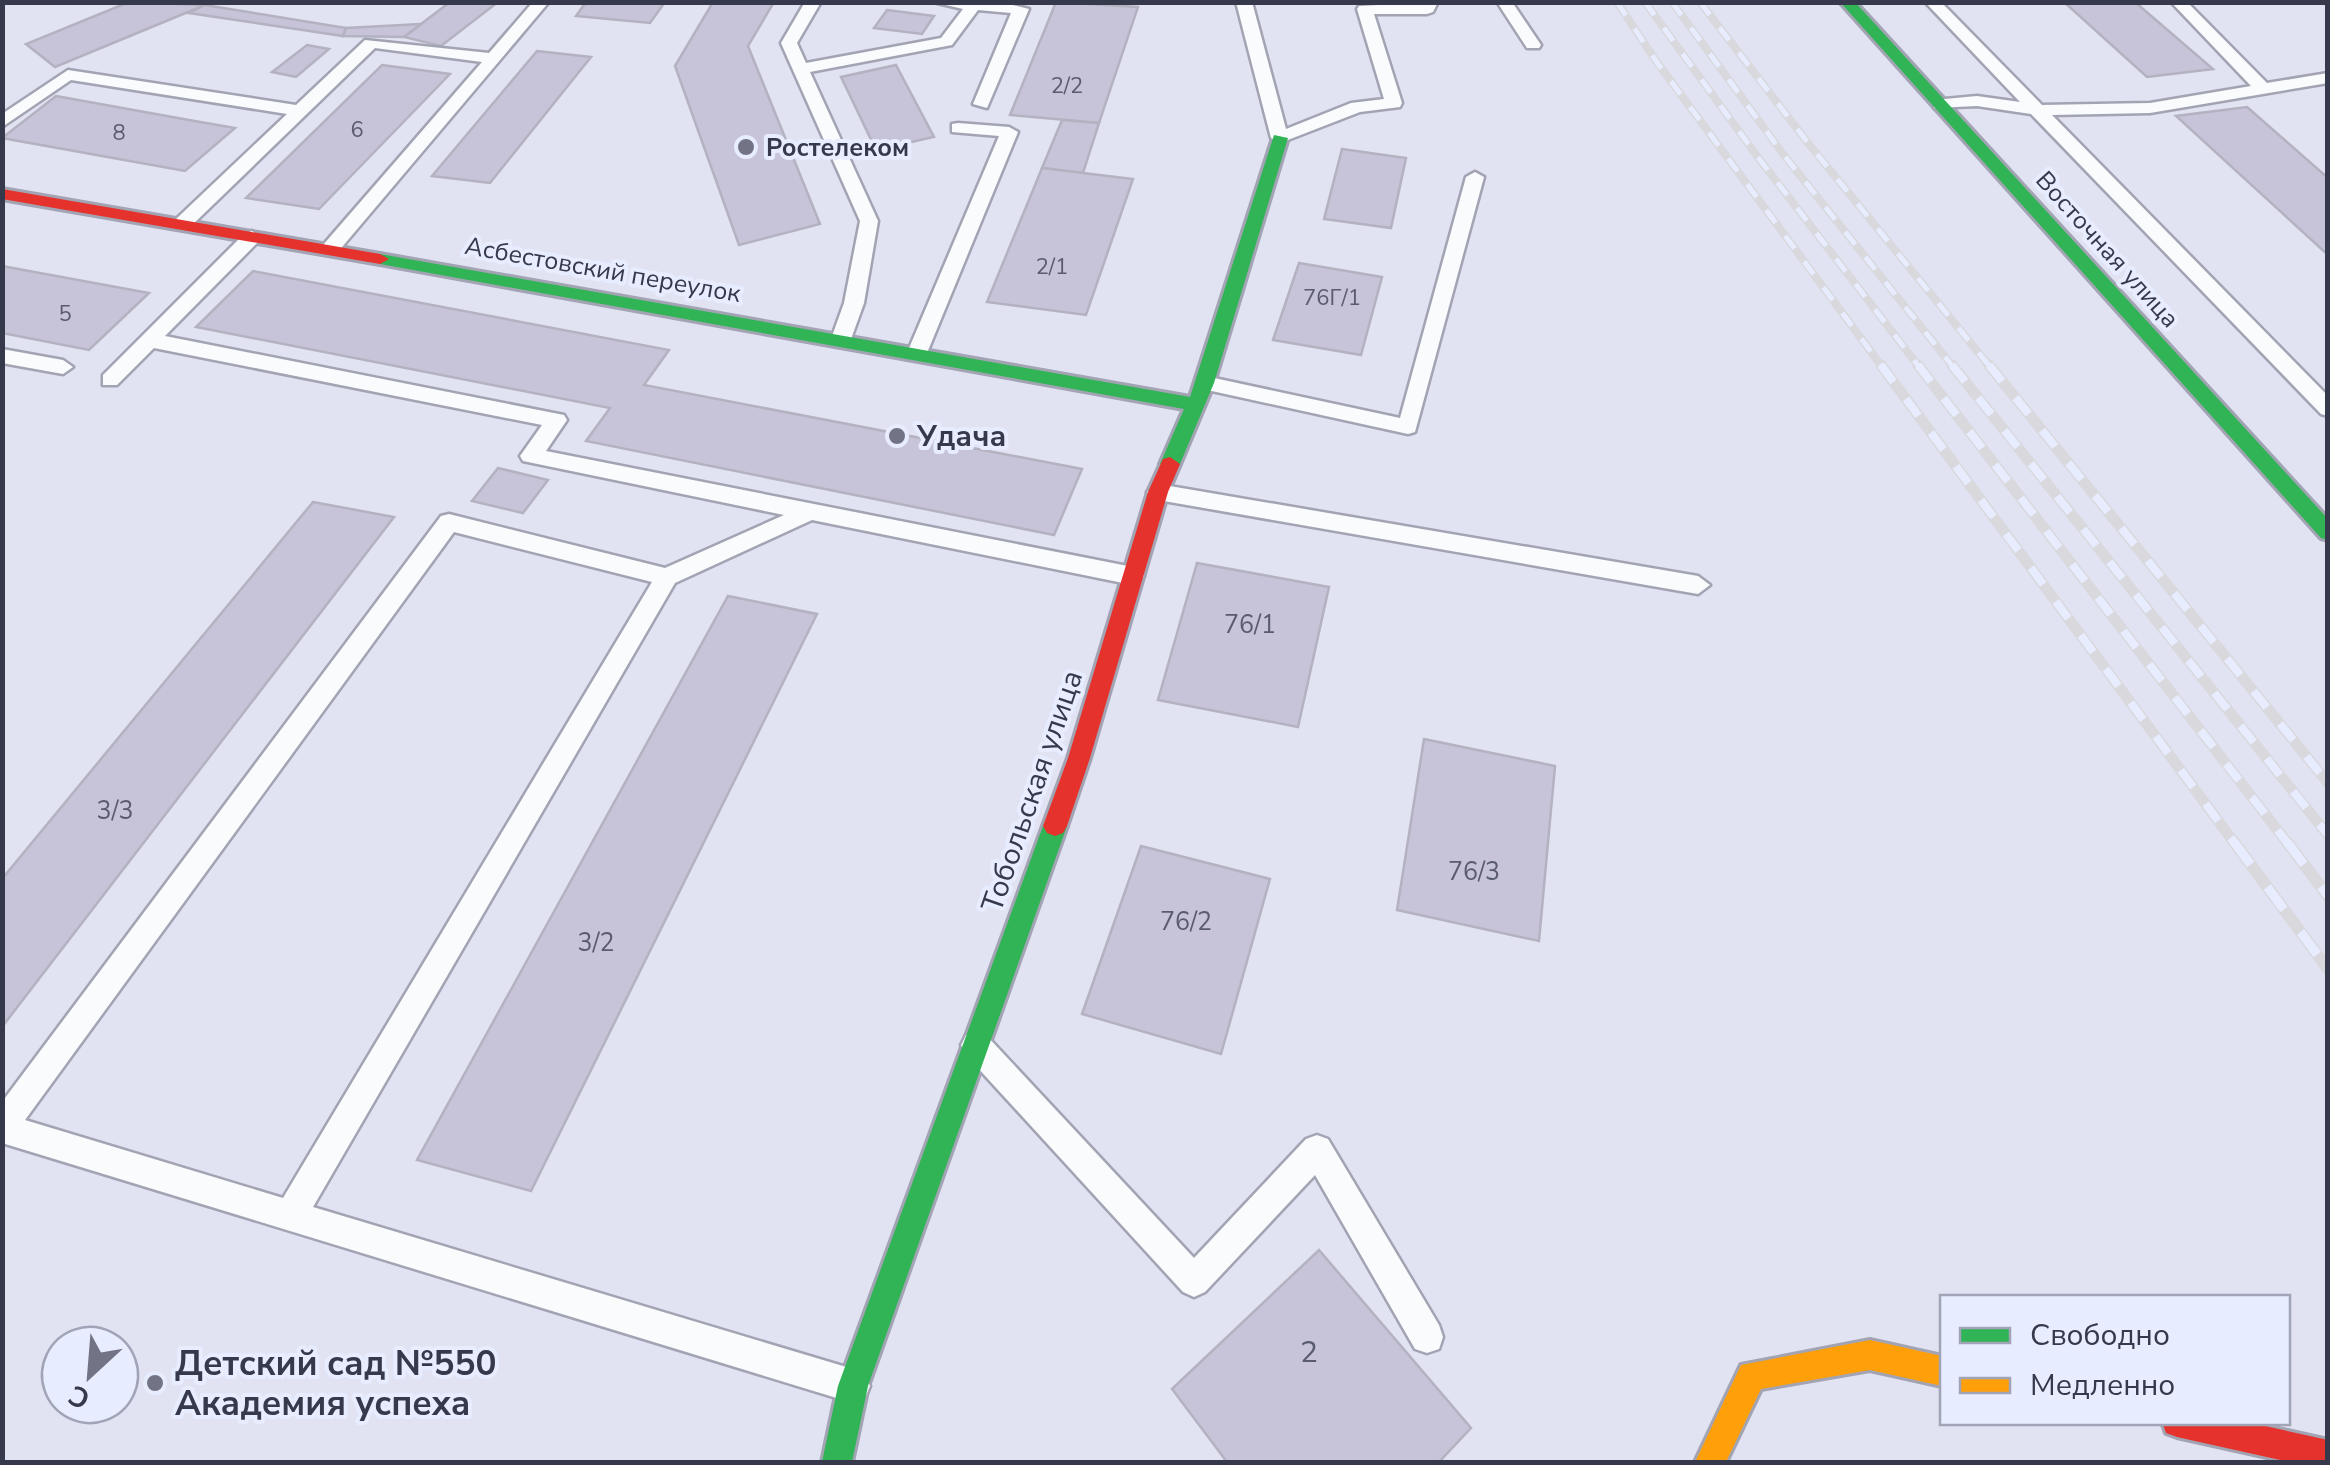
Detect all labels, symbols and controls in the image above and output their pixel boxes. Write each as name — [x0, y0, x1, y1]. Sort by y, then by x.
house number: 2/2 — [1051, 71, 1083, 101]
house number: 6 — [350, 115, 364, 145]
house number: 8 — [112, 118, 126, 148]
place label: Ростелеком — [766, 131, 909, 165]
marker: Ростелеком — [735, 136, 757, 158]
street label: Восточная улица — [2028, 164, 2187, 335]
street label: Асбестовский переулок — [462, 229, 744, 311]
house number: 2/1 — [1036, 252, 1068, 282]
house number: 76Г/1 — [1303, 283, 1361, 313]
house number: 5 — [58, 299, 72, 329]
place label: Удача — [916, 416, 1006, 457]
marker: Удача — [886, 425, 908, 447]
house number: 76/1 — [1224, 608, 1276, 642]
street label: Тобольская улица — [972, 665, 1093, 918]
house number: 3/3 — [96, 794, 134, 828]
house number: 76/3 — [1448, 855, 1500, 889]
house number: 76/2 — [1160, 905, 1212, 939]
house number: 3/2 — [577, 926, 615, 960]
legend — [1940, 1295, 2290, 1425]
text: Свободно — [2030, 1315, 2170, 1356]
north arrow — [40, 1325, 140, 1425]
house number: 2 — [1300, 1332, 1318, 1373]
place label: Детский сад №550 Академия успеха — [175, 1340, 496, 1427]
text: Медленно — [2030, 1365, 2175, 1406]
marker: Детский сад №550 Академия успеха — [144, 1372, 166, 1394]
text: С — [63, 1375, 96, 1418]

